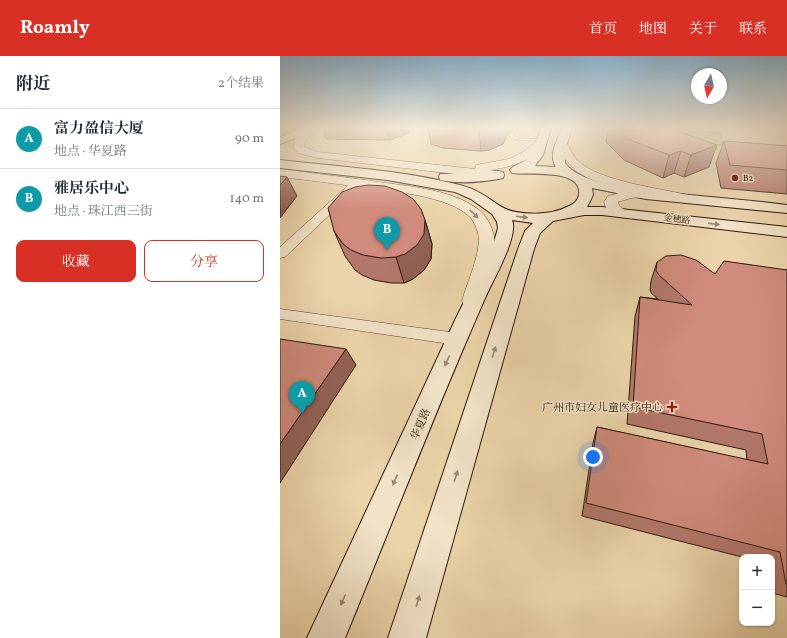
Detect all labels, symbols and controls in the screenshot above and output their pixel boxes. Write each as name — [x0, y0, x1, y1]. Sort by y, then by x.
text: Roamly — [20, 15, 90, 41]
text: 首页 — [589, 20, 617, 39]
text: 地图 — [639, 20, 667, 39]
text: 关于 — [689, 20, 717, 39]
text: 联系 — [739, 20, 767, 39]
north arrow — [691, 68, 727, 104]
text: 附近 — [16, 73, 50, 96]
text: 2个结果 — [218, 75, 264, 93]
text: 富力盈信大厦 — [54, 119, 144, 140]
text: A — [24, 130, 34, 148]
text: 90 m — [235, 130, 264, 148]
text: 地点 · 华夏路 — [54, 143, 127, 161]
place label: B2 — [743, 172, 754, 185]
marker: B2 — [730, 173, 740, 183]
text: 雅居乐中心 — [54, 179, 129, 200]
text: B — [25, 190, 33, 208]
text: 140 m — [230, 190, 264, 208]
text: 地点 · 珠江西三街 — [54, 203, 153, 221]
one-way arrow — [469, 209, 479, 219]
street label: 金穗路 — [663, 211, 691, 228]
one-way arrow — [516, 214, 528, 221]
pin: B — [374, 217, 400, 250]
one-way arrow — [708, 221, 720, 227]
button: 收藏 — [16, 240, 136, 282]
button: 分享 — [144, 240, 264, 282]
one-way arrow — [491, 346, 497, 358]
one-way arrow — [444, 356, 450, 367]
pin: A — [289, 381, 315, 414]
place label: 广州市妇女儿童医疗中心 — [542, 401, 663, 416]
marker: 广州市妇女儿童医疗中心 — [666, 401, 678, 413]
street label: 华夏路 — [408, 406, 435, 443]
your location — [583, 447, 603, 467]
one-way arrow — [453, 470, 459, 482]
one-way arrow — [392, 475, 398, 486]
map controls — [739, 554, 775, 626]
button: + — [739, 554, 775, 590]
button: − — [739, 590, 775, 626]
one-way arrow — [340, 594, 346, 605]
one-way arrow — [415, 594, 421, 606]

